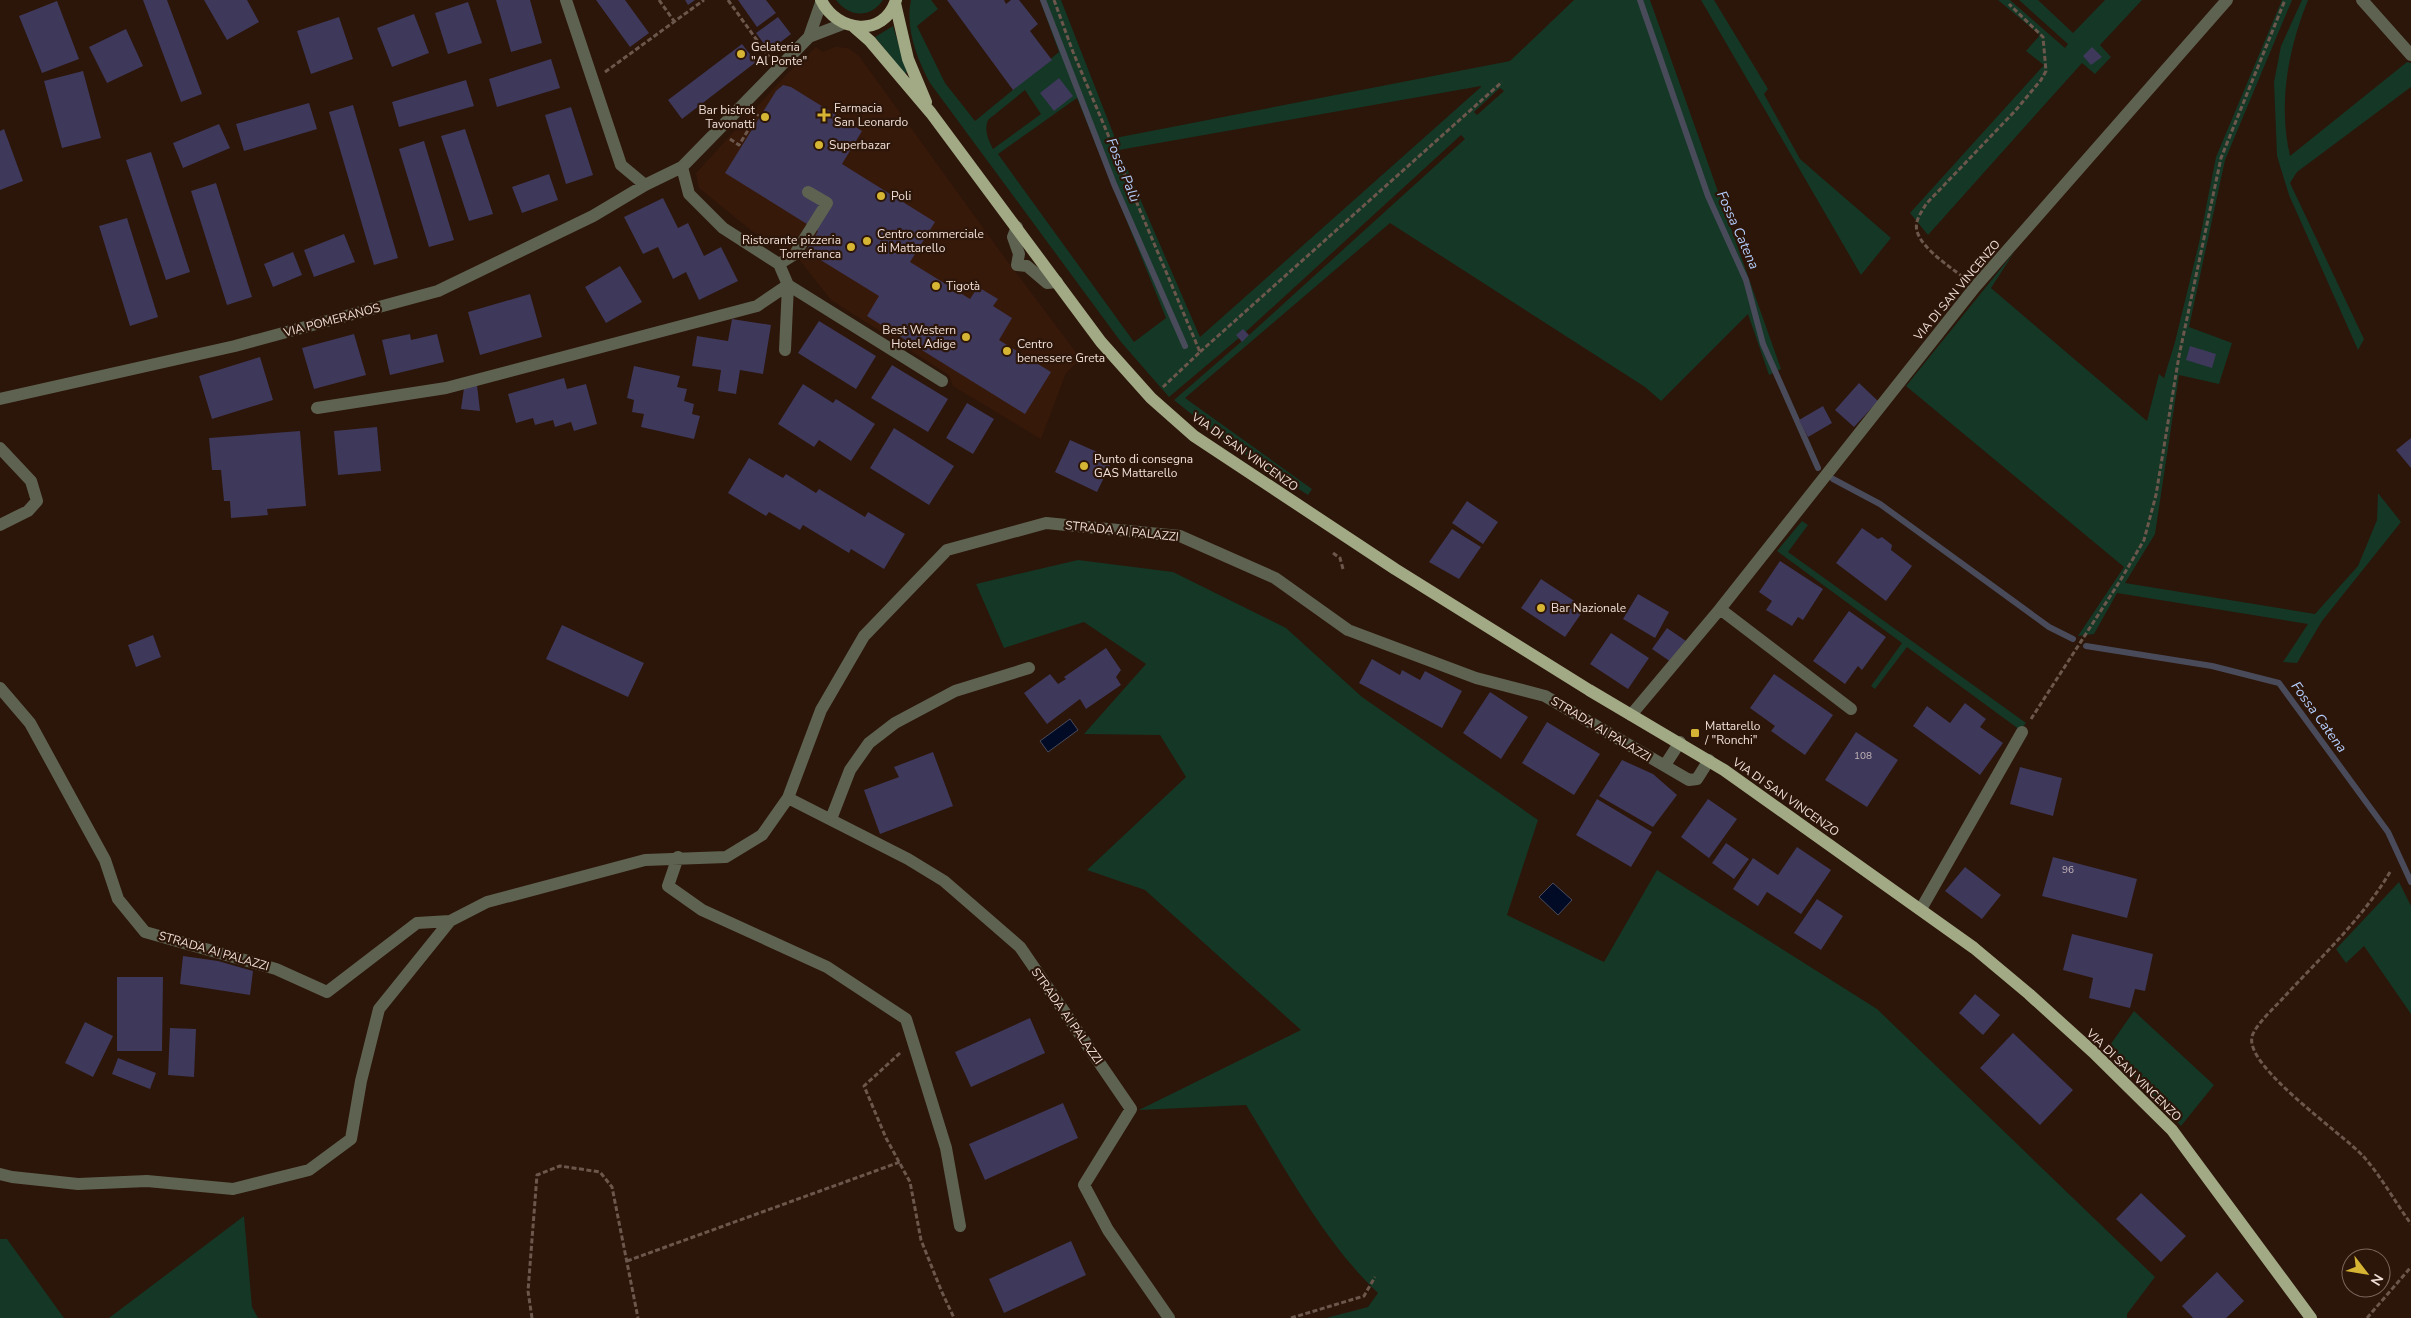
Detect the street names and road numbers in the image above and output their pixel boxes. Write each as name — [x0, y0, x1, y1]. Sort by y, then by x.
street label: VIA DI SAN VINCENZO — [1910, 236, 2004, 344]
street label: VIA POMERANOS — [281, 299, 382, 341]
street label: VIA DI SAN VINCENZO — [1188, 409, 1301, 495]
street label: STRADA AI PALAZZI — [1064, 517, 1180, 545]
street label: STRADA AI PALAZZI — [1548, 693, 1654, 765]
street label: VIA DI SAN VINCENZO — [1729, 754, 1842, 840]
street label: STRADA AI PALAZZI — [157, 928, 271, 974]
street label: STRADA AI PALAZZI — [1028, 965, 1106, 1067]
street label: VIA DI SAN VINCENZO — [2082, 1025, 2185, 1125]

